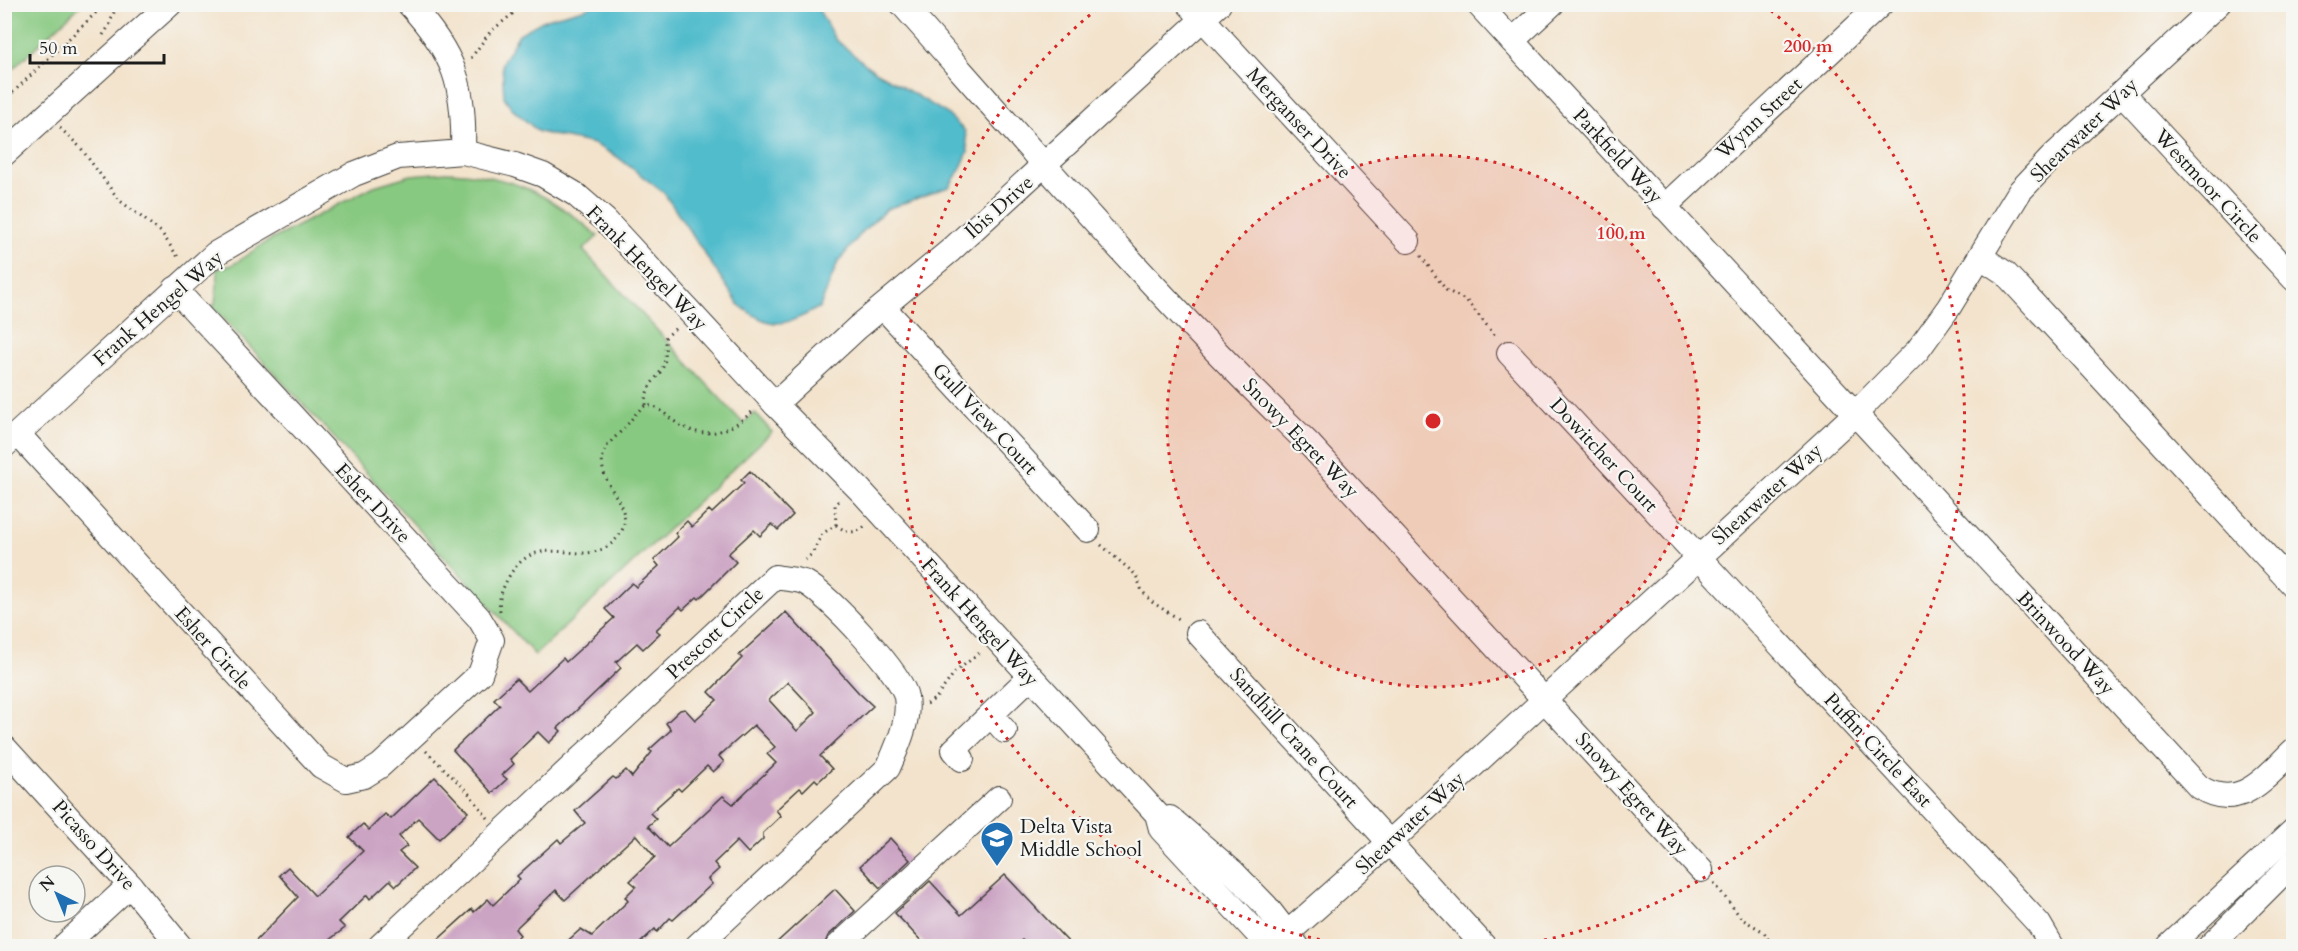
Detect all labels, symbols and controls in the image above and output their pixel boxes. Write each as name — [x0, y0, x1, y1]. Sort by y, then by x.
scale bar — [30, 27, 164, 65]
text: 200 m — [1783, 34, 1833, 59]
text: 50 m — [39, 36, 78, 61]
street label: Merganser Drive — [1240, 61, 1358, 185]
street label: Wynn Street — [1709, 71, 1809, 166]
street label: Shearwater Way — [2024, 71, 2144, 188]
street label: Parkfield Way — [1567, 102, 1669, 210]
street label: Westmoor Circle — [2147, 122, 2268, 249]
street label: Ibis Drive — [959, 169, 1039, 245]
street label: Frank Hengel Way — [580, 200, 714, 337]
text: 100 m — [1596, 221, 1646, 246]
street label: Frank Hengel Way — [87, 244, 229, 372]
street label: Gull View Court — [926, 357, 1044, 481]
street label: Snowy Egret Way — [1237, 372, 1366, 504]
street label: Dowitcher Court — [1544, 392, 1665, 519]
centre of rings — [1423, 411, 1443, 431]
street label: Shearwater Way — [1706, 437, 1828, 551]
street label: Esher Drive — [329, 457, 417, 549]
street label: Frank Hengel Way — [915, 552, 1045, 692]
street label: Prescott Circle — [660, 581, 770, 685]
street label: Brinwood Way — [2011, 585, 2121, 701]
street label: Esher Circle — [168, 601, 258, 695]
street label: Sandhill Crane Court — [1224, 662, 1365, 815]
street label: Puffin Circle East — [1818, 687, 1939, 814]
street label: Snowy Egret Way — [1569, 727, 1695, 862]
street label: Shearwater Way — [1350, 765, 1471, 881]
street label: Picasso Drive — [46, 794, 142, 896]
place label: Delta Vista Middle School — [1020, 813, 1142, 863]
school or university icon: Delta Vista Middle School — [979, 820, 1015, 867]
north arrow — [27, 864, 87, 924]
text: N — [35, 871, 60, 897]

